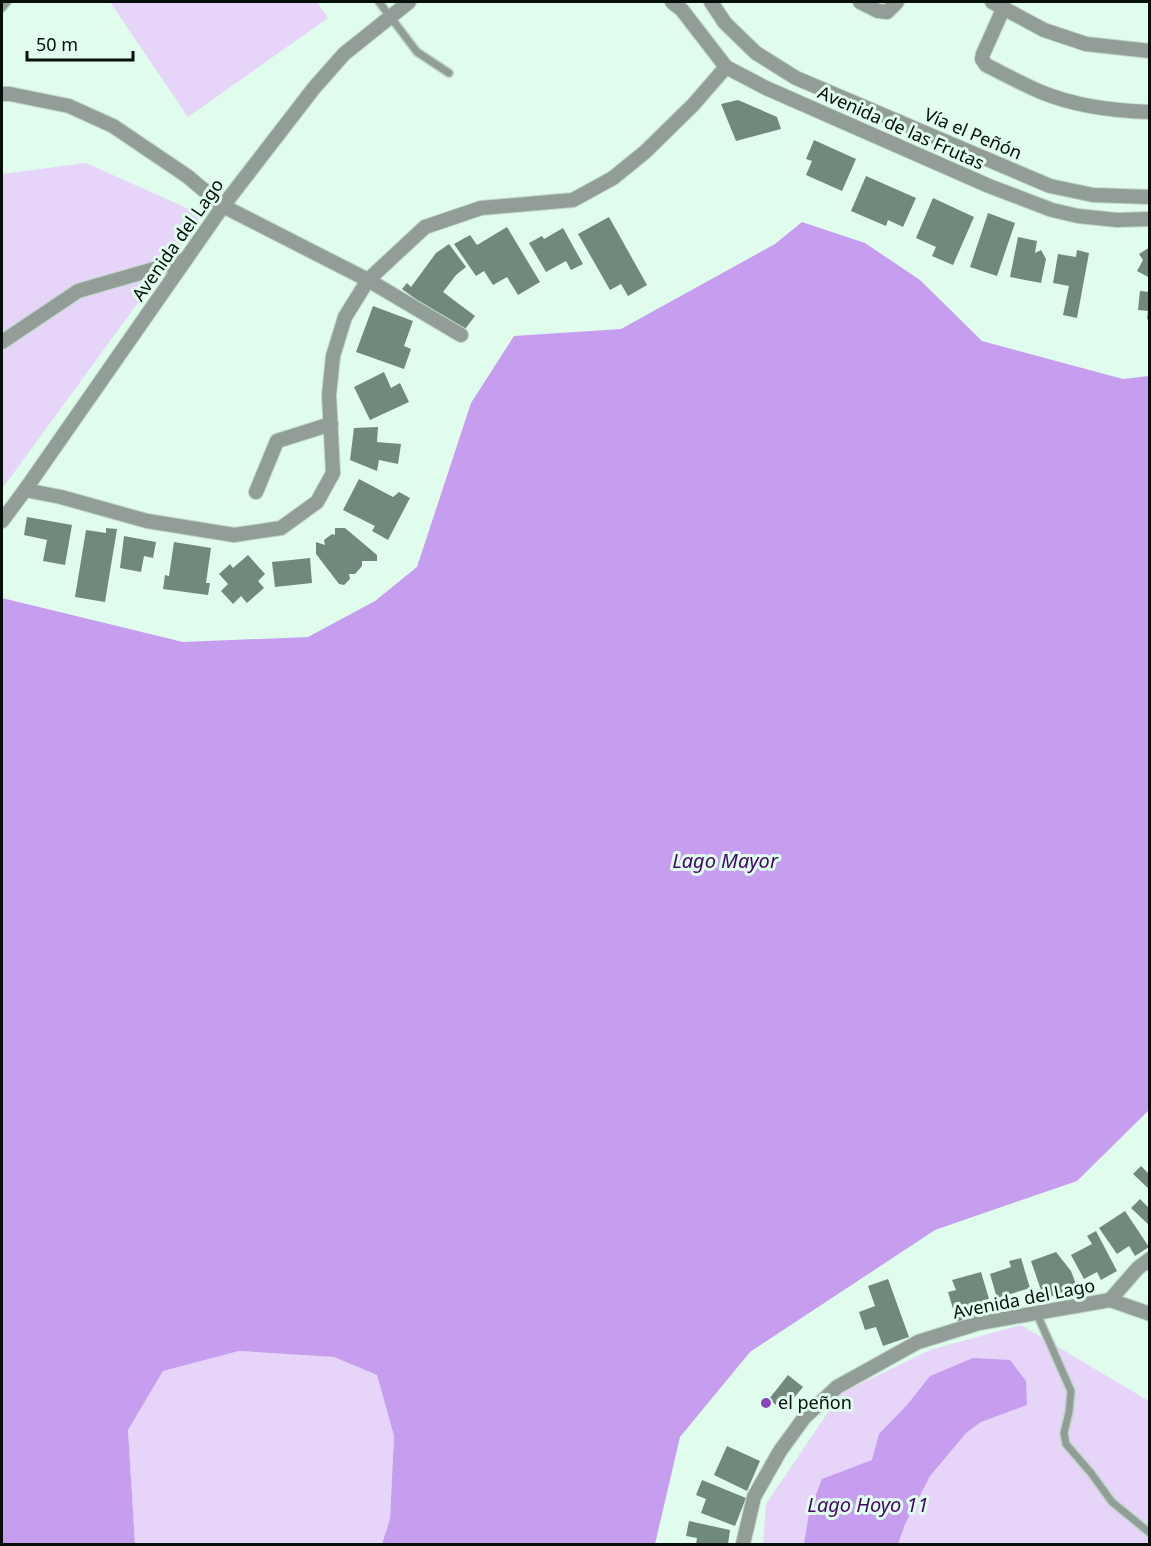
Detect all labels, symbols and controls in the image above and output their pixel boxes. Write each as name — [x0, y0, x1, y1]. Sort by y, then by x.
scale bar — [27, 24, 134, 62]
text: 50 m — [36, 32, 78, 56]
street label: Avenida de las Frutas — [815, 80, 988, 175]
street label: Vía el Peñón — [921, 102, 1026, 164]
street label: Avenida del Lago — [126, 173, 228, 305]
water label: Lago Mayor — [672, 847, 779, 874]
street label: Avenida del Lago — [951, 1272, 1097, 1324]
place label: el peñon — [778, 1390, 852, 1414]
marker: el peñon — [759, 1396, 773, 1410]
water label: Lago Hoyo 11 — [807, 1491, 929, 1518]

